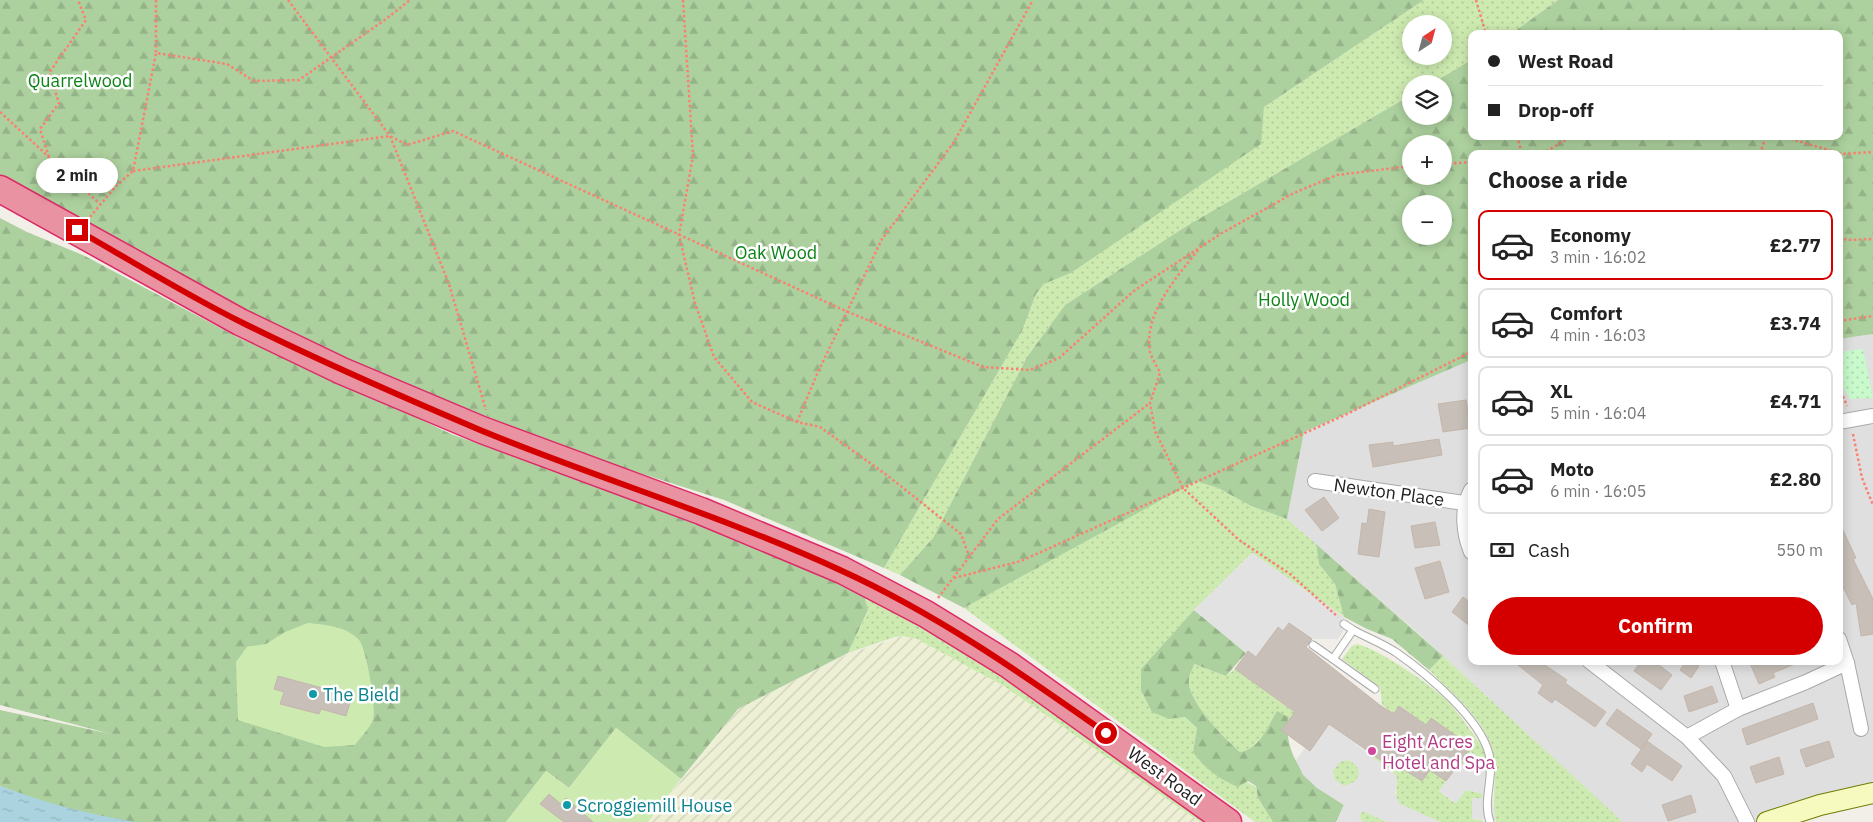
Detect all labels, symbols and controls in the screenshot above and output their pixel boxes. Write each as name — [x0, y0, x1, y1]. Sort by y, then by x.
north arrow — [1402, 15, 1452, 65]
map controls — [1402, 15, 1452, 245]
text: West Road — [1518, 49, 1613, 73]
park label: Quarrelwood — [28, 69, 132, 92]
button: layers — [1402, 75, 1452, 125]
text: Drop-off — [1518, 98, 1594, 122]
button: + — [1402, 135, 1452, 185]
callout: 2 min — [36, 158, 118, 192]
text: 2 min — [56, 165, 98, 185]
text: Choose a ride — [1488, 165, 1628, 194]
button: − — [1402, 195, 1452, 245]
route end — [66, 219, 88, 241]
icon: car — [1490, 223, 1535, 268]
text: Economy — [1550, 223, 1631, 247]
text: £2.77 — [1770, 233, 1821, 257]
park label: Oak Wood — [735, 241, 817, 264]
text: 3 min · 16:02 — [1550, 247, 1646, 267]
park label: Holly Wood — [1258, 288, 1350, 311]
icon: car — [1490, 301, 1535, 346]
text: Comfort — [1550, 301, 1623, 325]
text: £3.74 — [1770, 311, 1821, 335]
text: 4 min · 16:03 — [1550, 325, 1646, 345]
icon: car — [1490, 379, 1535, 424]
text: XL — [1550, 379, 1573, 403]
text: £4.71 — [1770, 389, 1821, 413]
text: 5 min · 16:04 — [1550, 403, 1646, 423]
icon: car — [1490, 457, 1535, 502]
text: Moto — [1550, 457, 1594, 481]
text: £2.80 — [1770, 467, 1821, 491]
street label: Newton Place — [1332, 473, 1446, 511]
text: 6 min · 16:05 — [1550, 481, 1646, 501]
icon: cash — [1488, 536, 1516, 564]
text: Cash — [1528, 538, 1570, 562]
text: 550 m — [1776, 540, 1823, 560]
button: Confirm — [1488, 597, 1823, 655]
place label: The Bield — [323, 683, 399, 706]
marker: The Bield — [307, 688, 319, 700]
route start — [1095, 722, 1117, 744]
place label: Eight Acres Hotel and Spa — [1382, 730, 1495, 774]
street label: West Road — [1123, 741, 1207, 811]
marker: Eight Acres Hotel and Spa — [1366, 745, 1378, 757]
place label: Scroggiemill House — [577, 794, 732, 817]
marker: Scroggiemill House — [561, 799, 573, 811]

